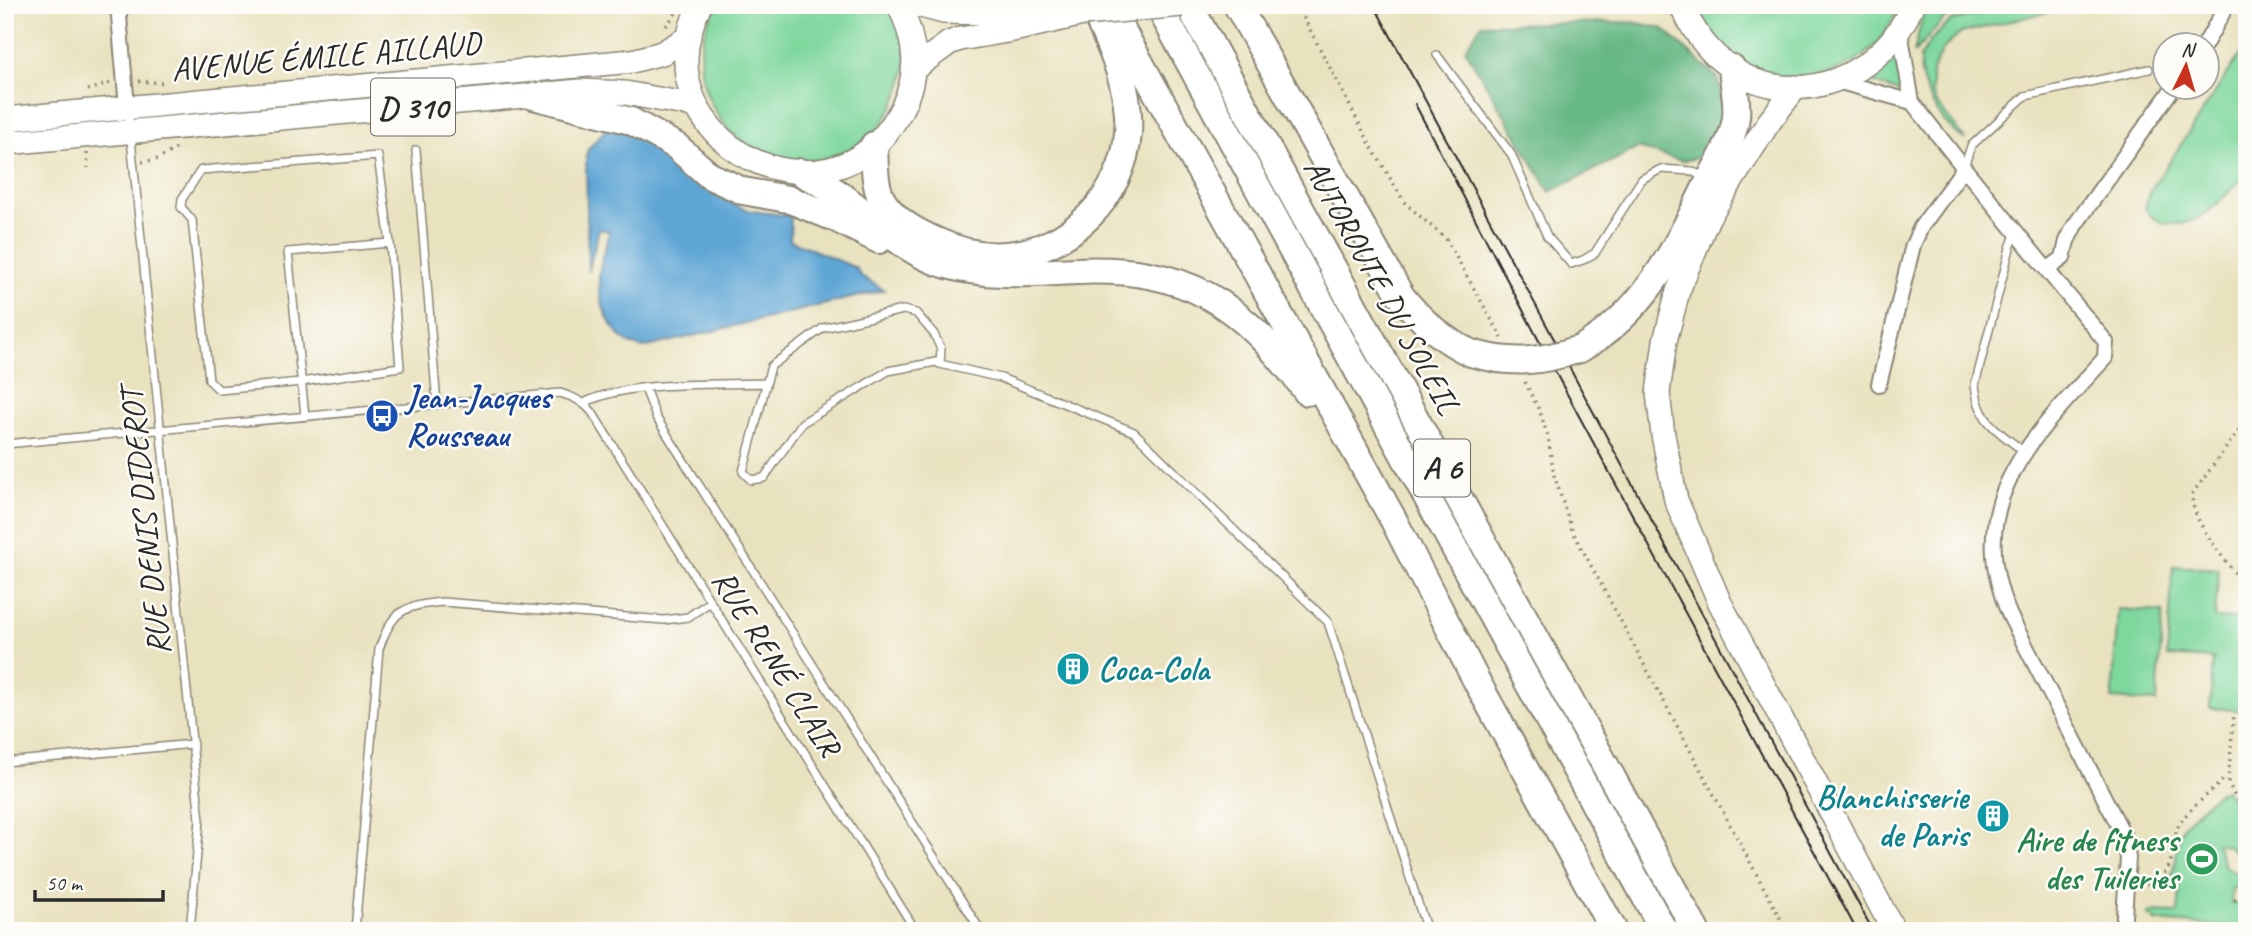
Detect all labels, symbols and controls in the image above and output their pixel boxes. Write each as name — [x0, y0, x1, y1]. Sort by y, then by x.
street label: AVENUE ÉMILE AILLAUD — [170, 21, 485, 90]
north arrow — [2150, 32, 2220, 102]
text: N — [2180, 38, 2198, 63]
road number: D 310 — [371, 78, 455, 136]
street label: AUTOROUTE DU SOLEIL — [1294, 151, 1470, 422]
place label: Jean-Jacques Rousseau — [404, 376, 554, 456]
street label: RUE DENIS DIDEROT — [109, 379, 180, 657]
bus stop icon: Jean-Jacques Rousseau — [363, 397, 401, 435]
road number: A 6 — [1414, 440, 1470, 496]
street label: RUE RENÉ CLAIR — [703, 562, 852, 766]
place label: Coca-Cola — [1098, 648, 1212, 690]
building icon: Coca-Cola — [1054, 650, 1092, 688]
place label: Blanchisserie de Paris — [1816, 776, 1971, 856]
building icon: Blanchisserie de Paris — [1974, 797, 2012, 835]
place label: Aire de fitness des Tuileries — [2016, 819, 2181, 899]
sports icon: Aire de fitness des Tuileries — [2183, 840, 2221, 878]
scale bar — [35, 859, 163, 903]
text: 50 m — [46, 870, 84, 896]

